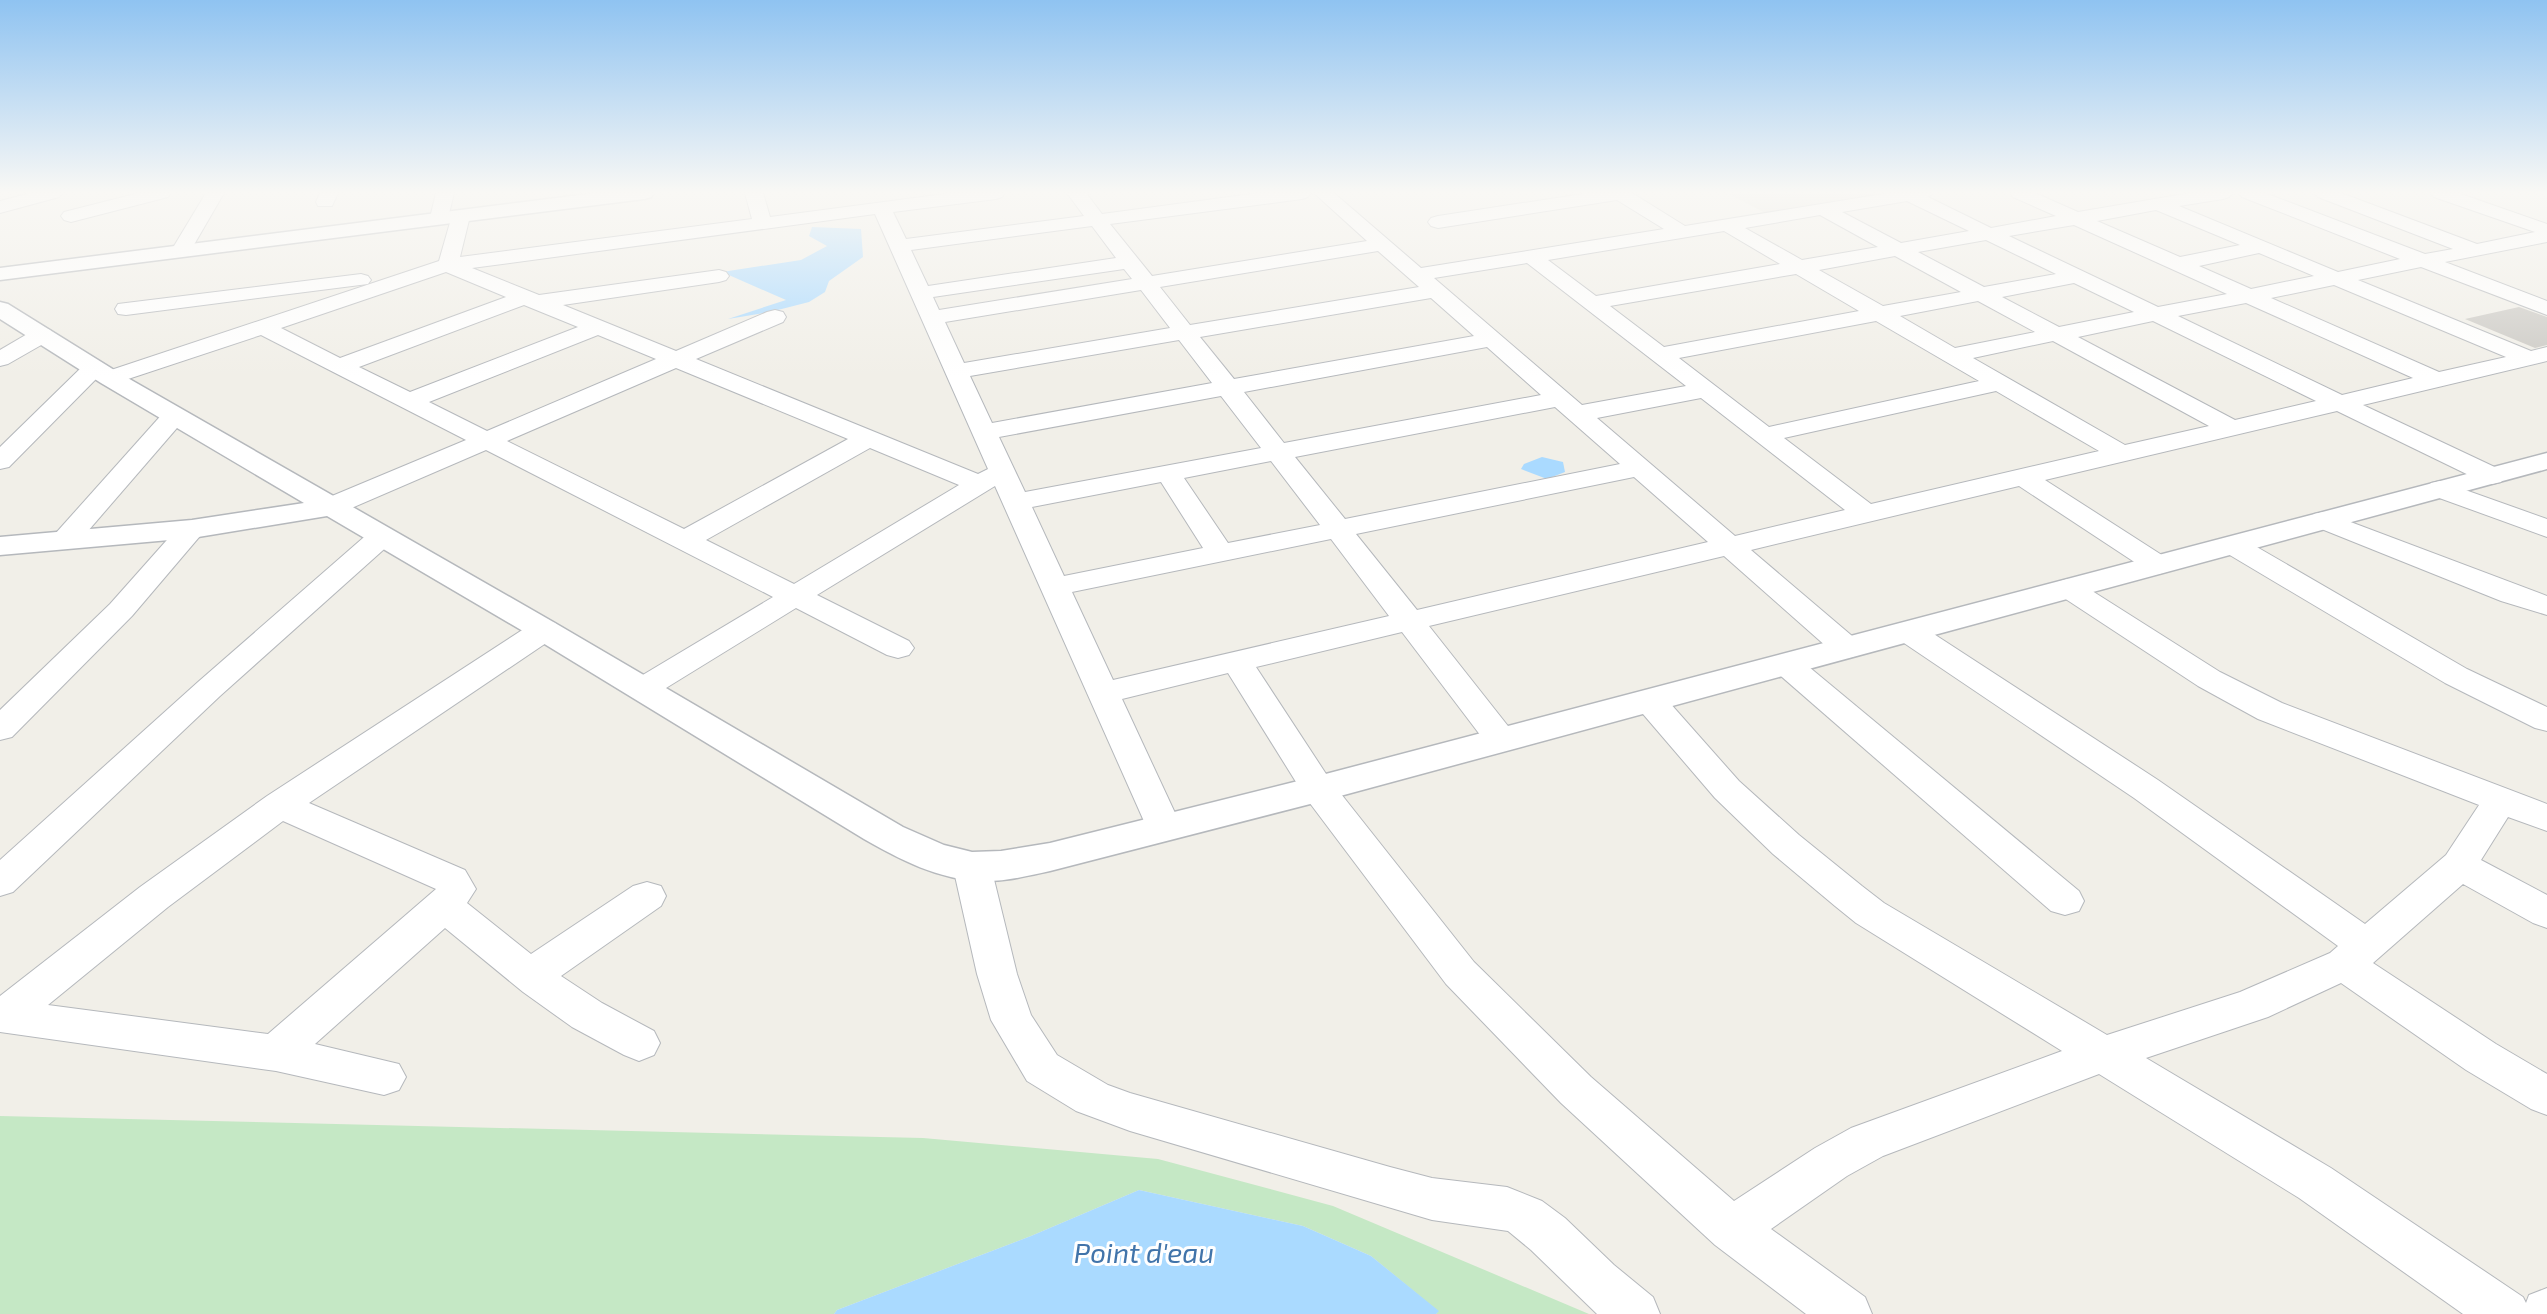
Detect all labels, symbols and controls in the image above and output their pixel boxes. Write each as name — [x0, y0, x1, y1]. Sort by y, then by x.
water label: Point d'eau — [1074, 1235, 1214, 1269]

